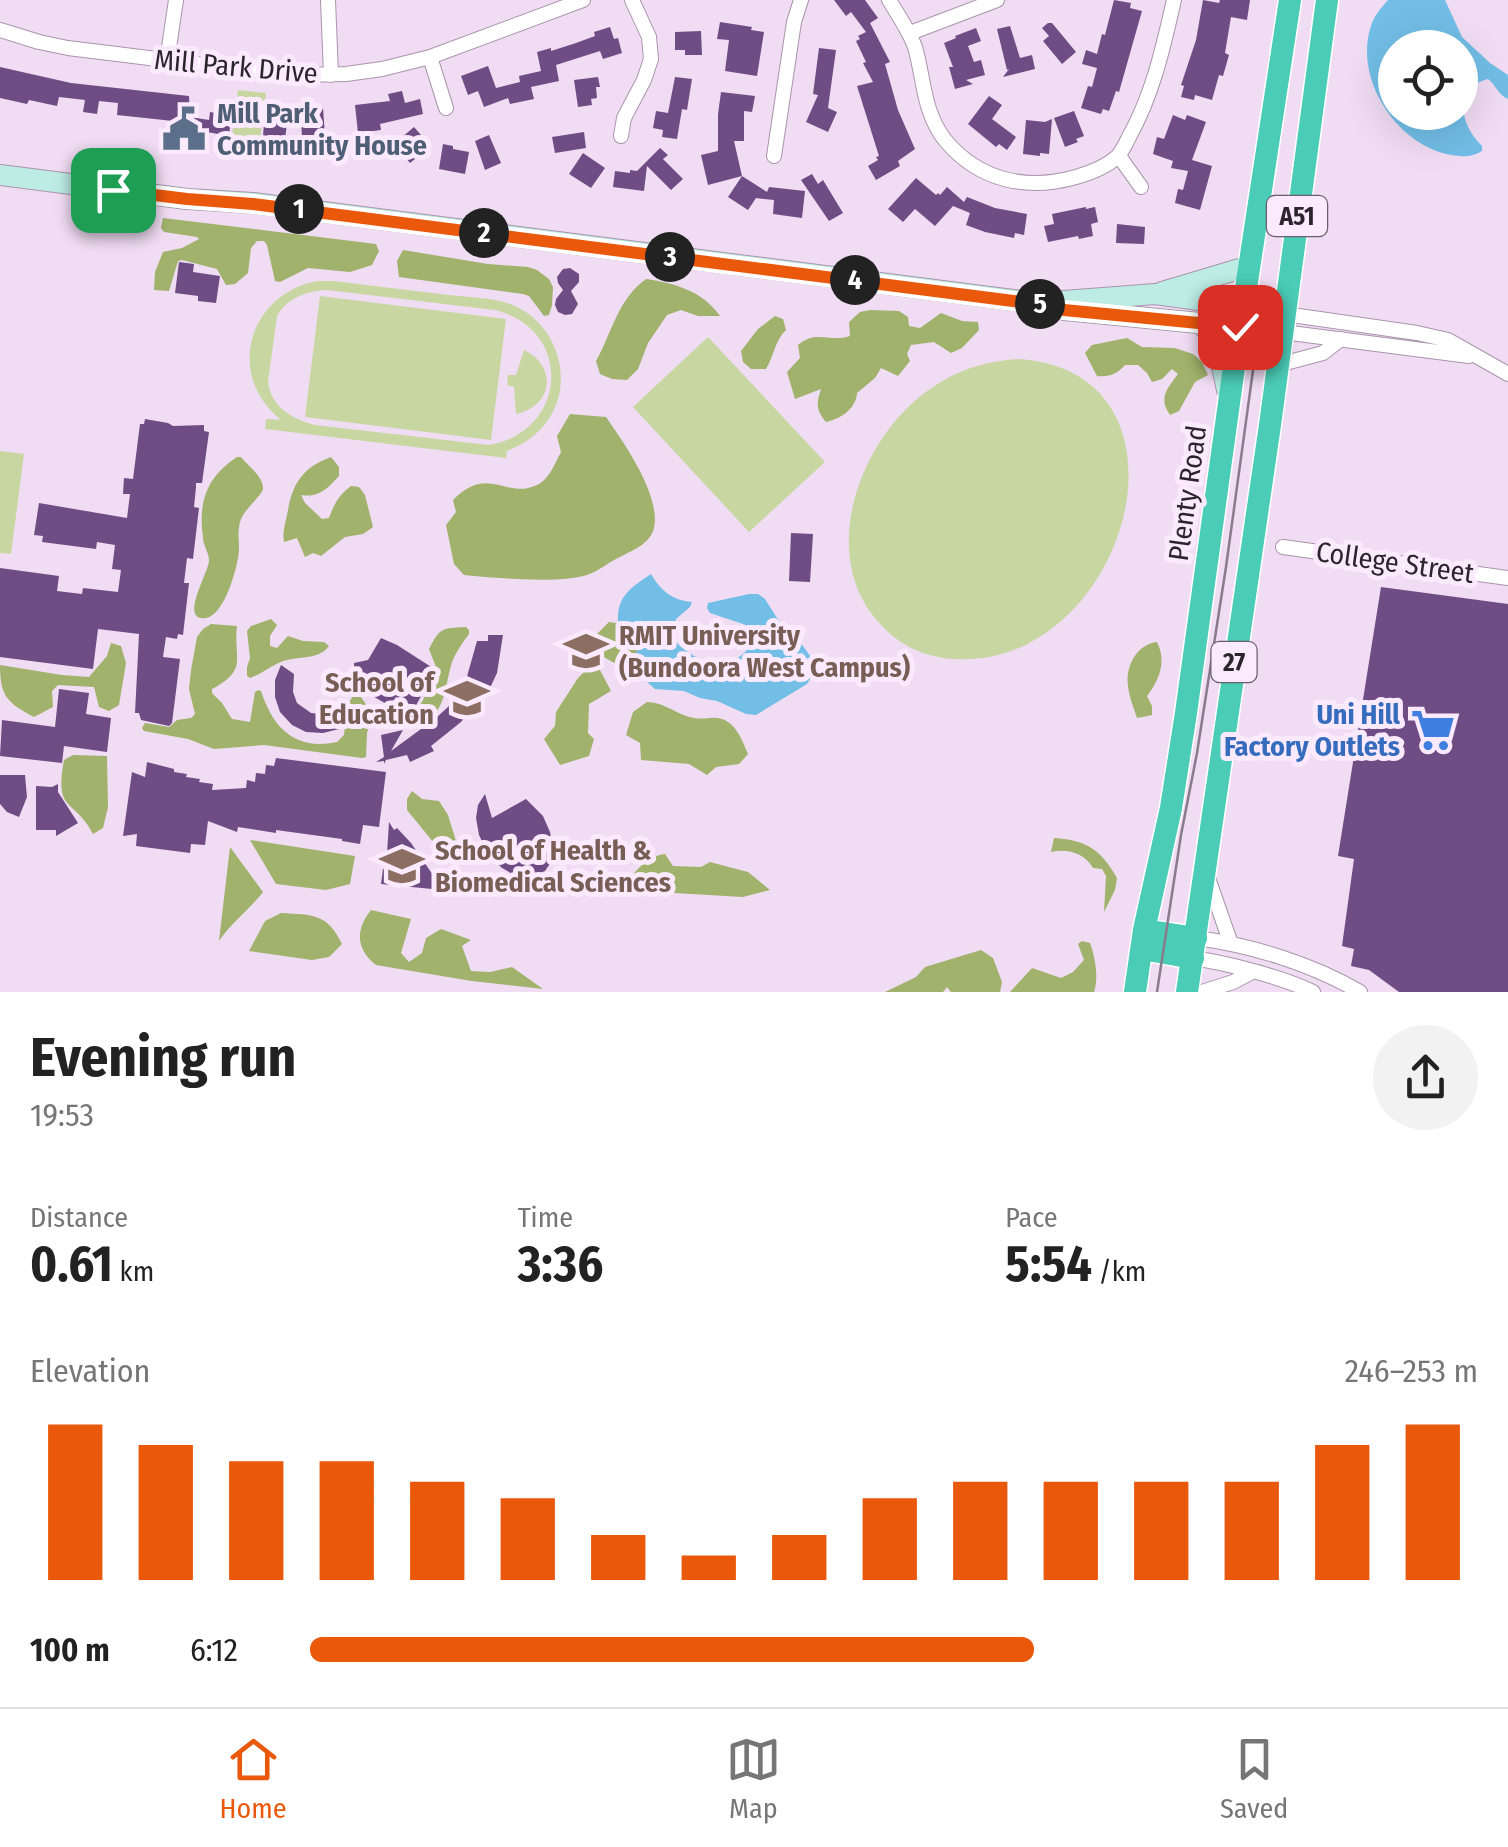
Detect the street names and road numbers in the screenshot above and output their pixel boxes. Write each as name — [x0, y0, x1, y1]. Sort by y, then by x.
street label: Mill Park Drive — [153, 43, 319, 90]
road number: A51 — [1267, 196, 1327, 236]
street label: Plenty Road — [1162, 423, 1213, 563]
street label: College Street — [1314, 535, 1477, 590]
road number: 27 — [1212, 642, 1256, 682]

